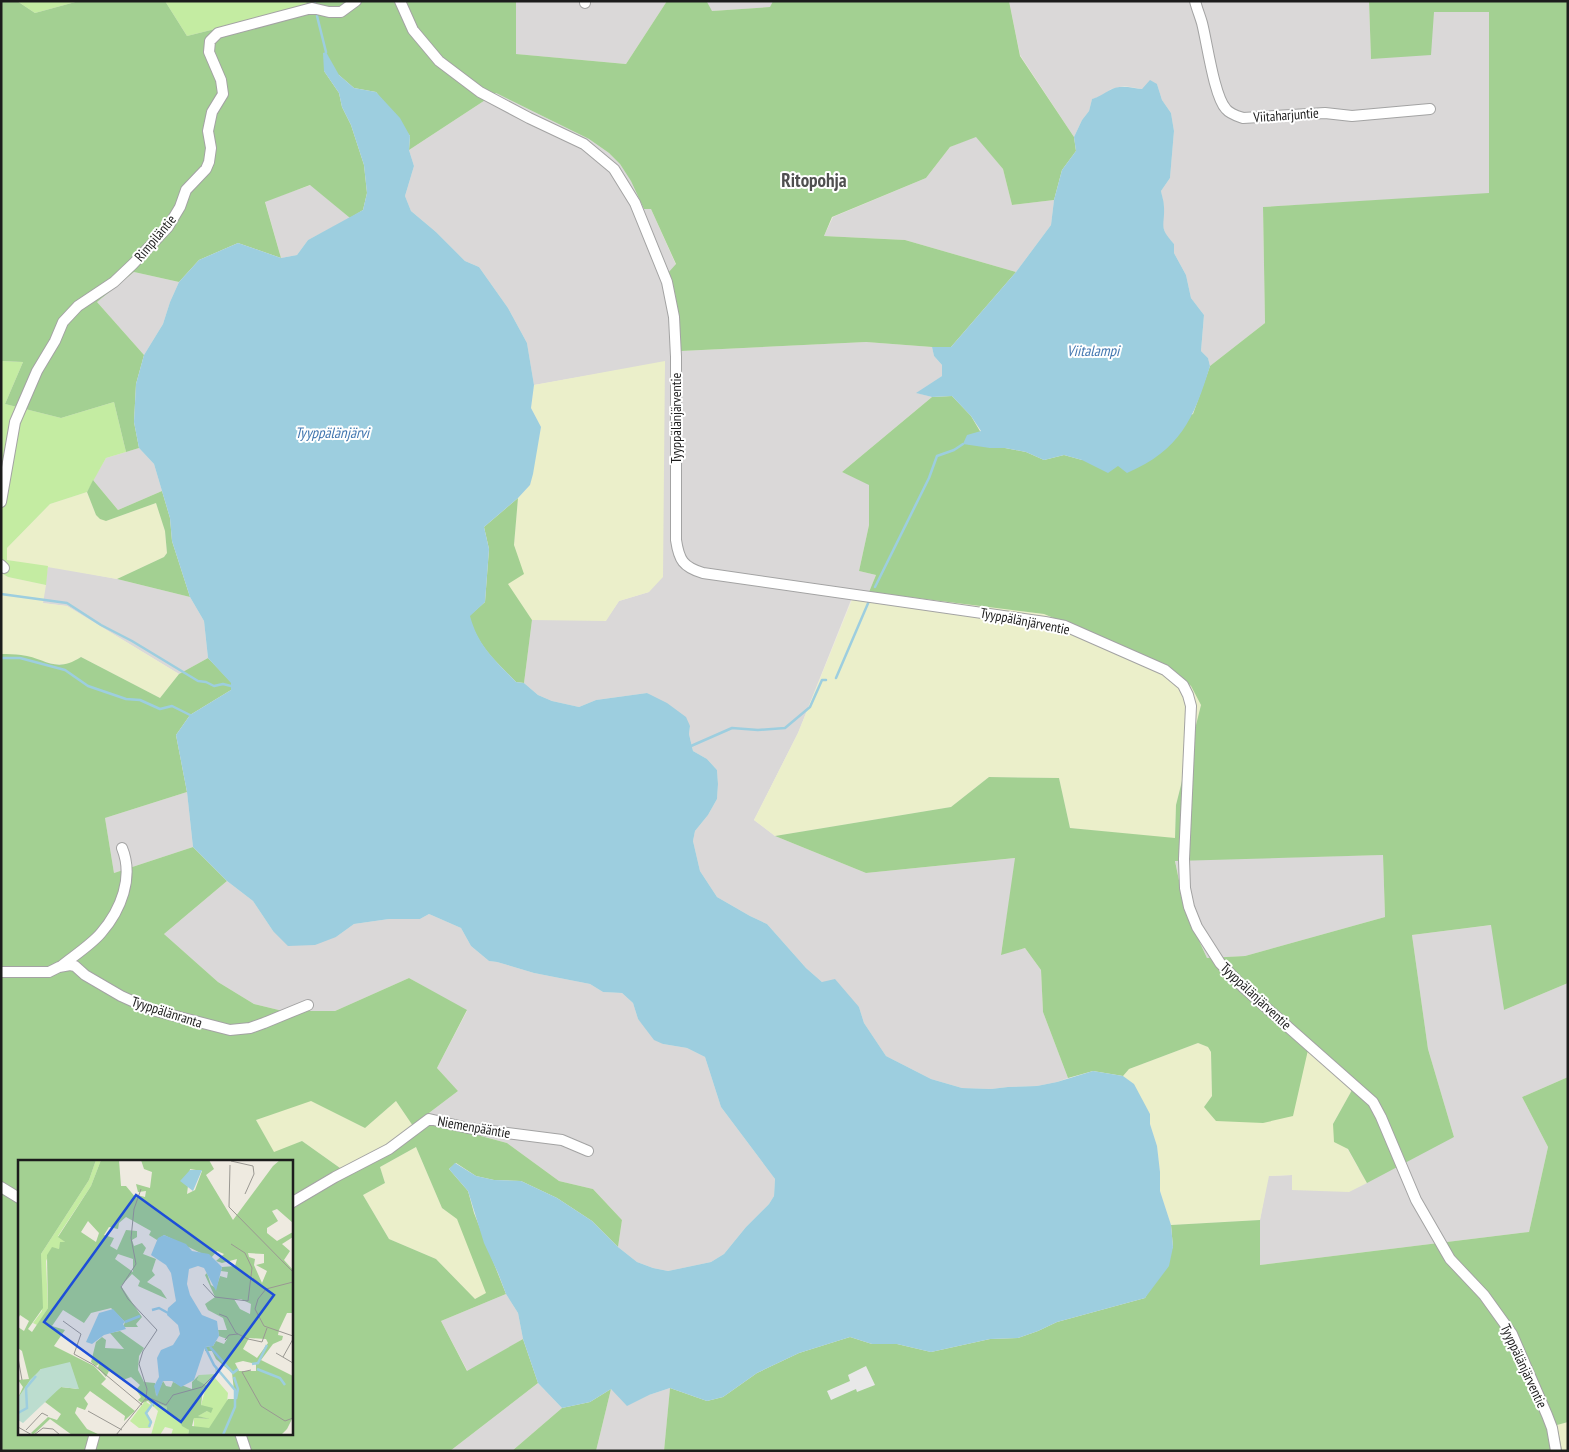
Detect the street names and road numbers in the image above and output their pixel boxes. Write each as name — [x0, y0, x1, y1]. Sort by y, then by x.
street label: Viitaharjuntie — [1252, 104, 1320, 126]
street label: Rimpiläntie — [130, 211, 180, 265]
street label: Tyyppälänjärventie — [667, 372, 685, 463]
street label: Tyyppälänjärventie — [979, 604, 1071, 639]
street label: Tyyppälänjärventie — [1217, 958, 1295, 1034]
street label: Tyyppälänranta — [129, 992, 205, 1032]
street label: Niemenpääntie — [436, 1112, 512, 1142]
street label: Tyyppälänjärventie — [1497, 1321, 1551, 1411]

